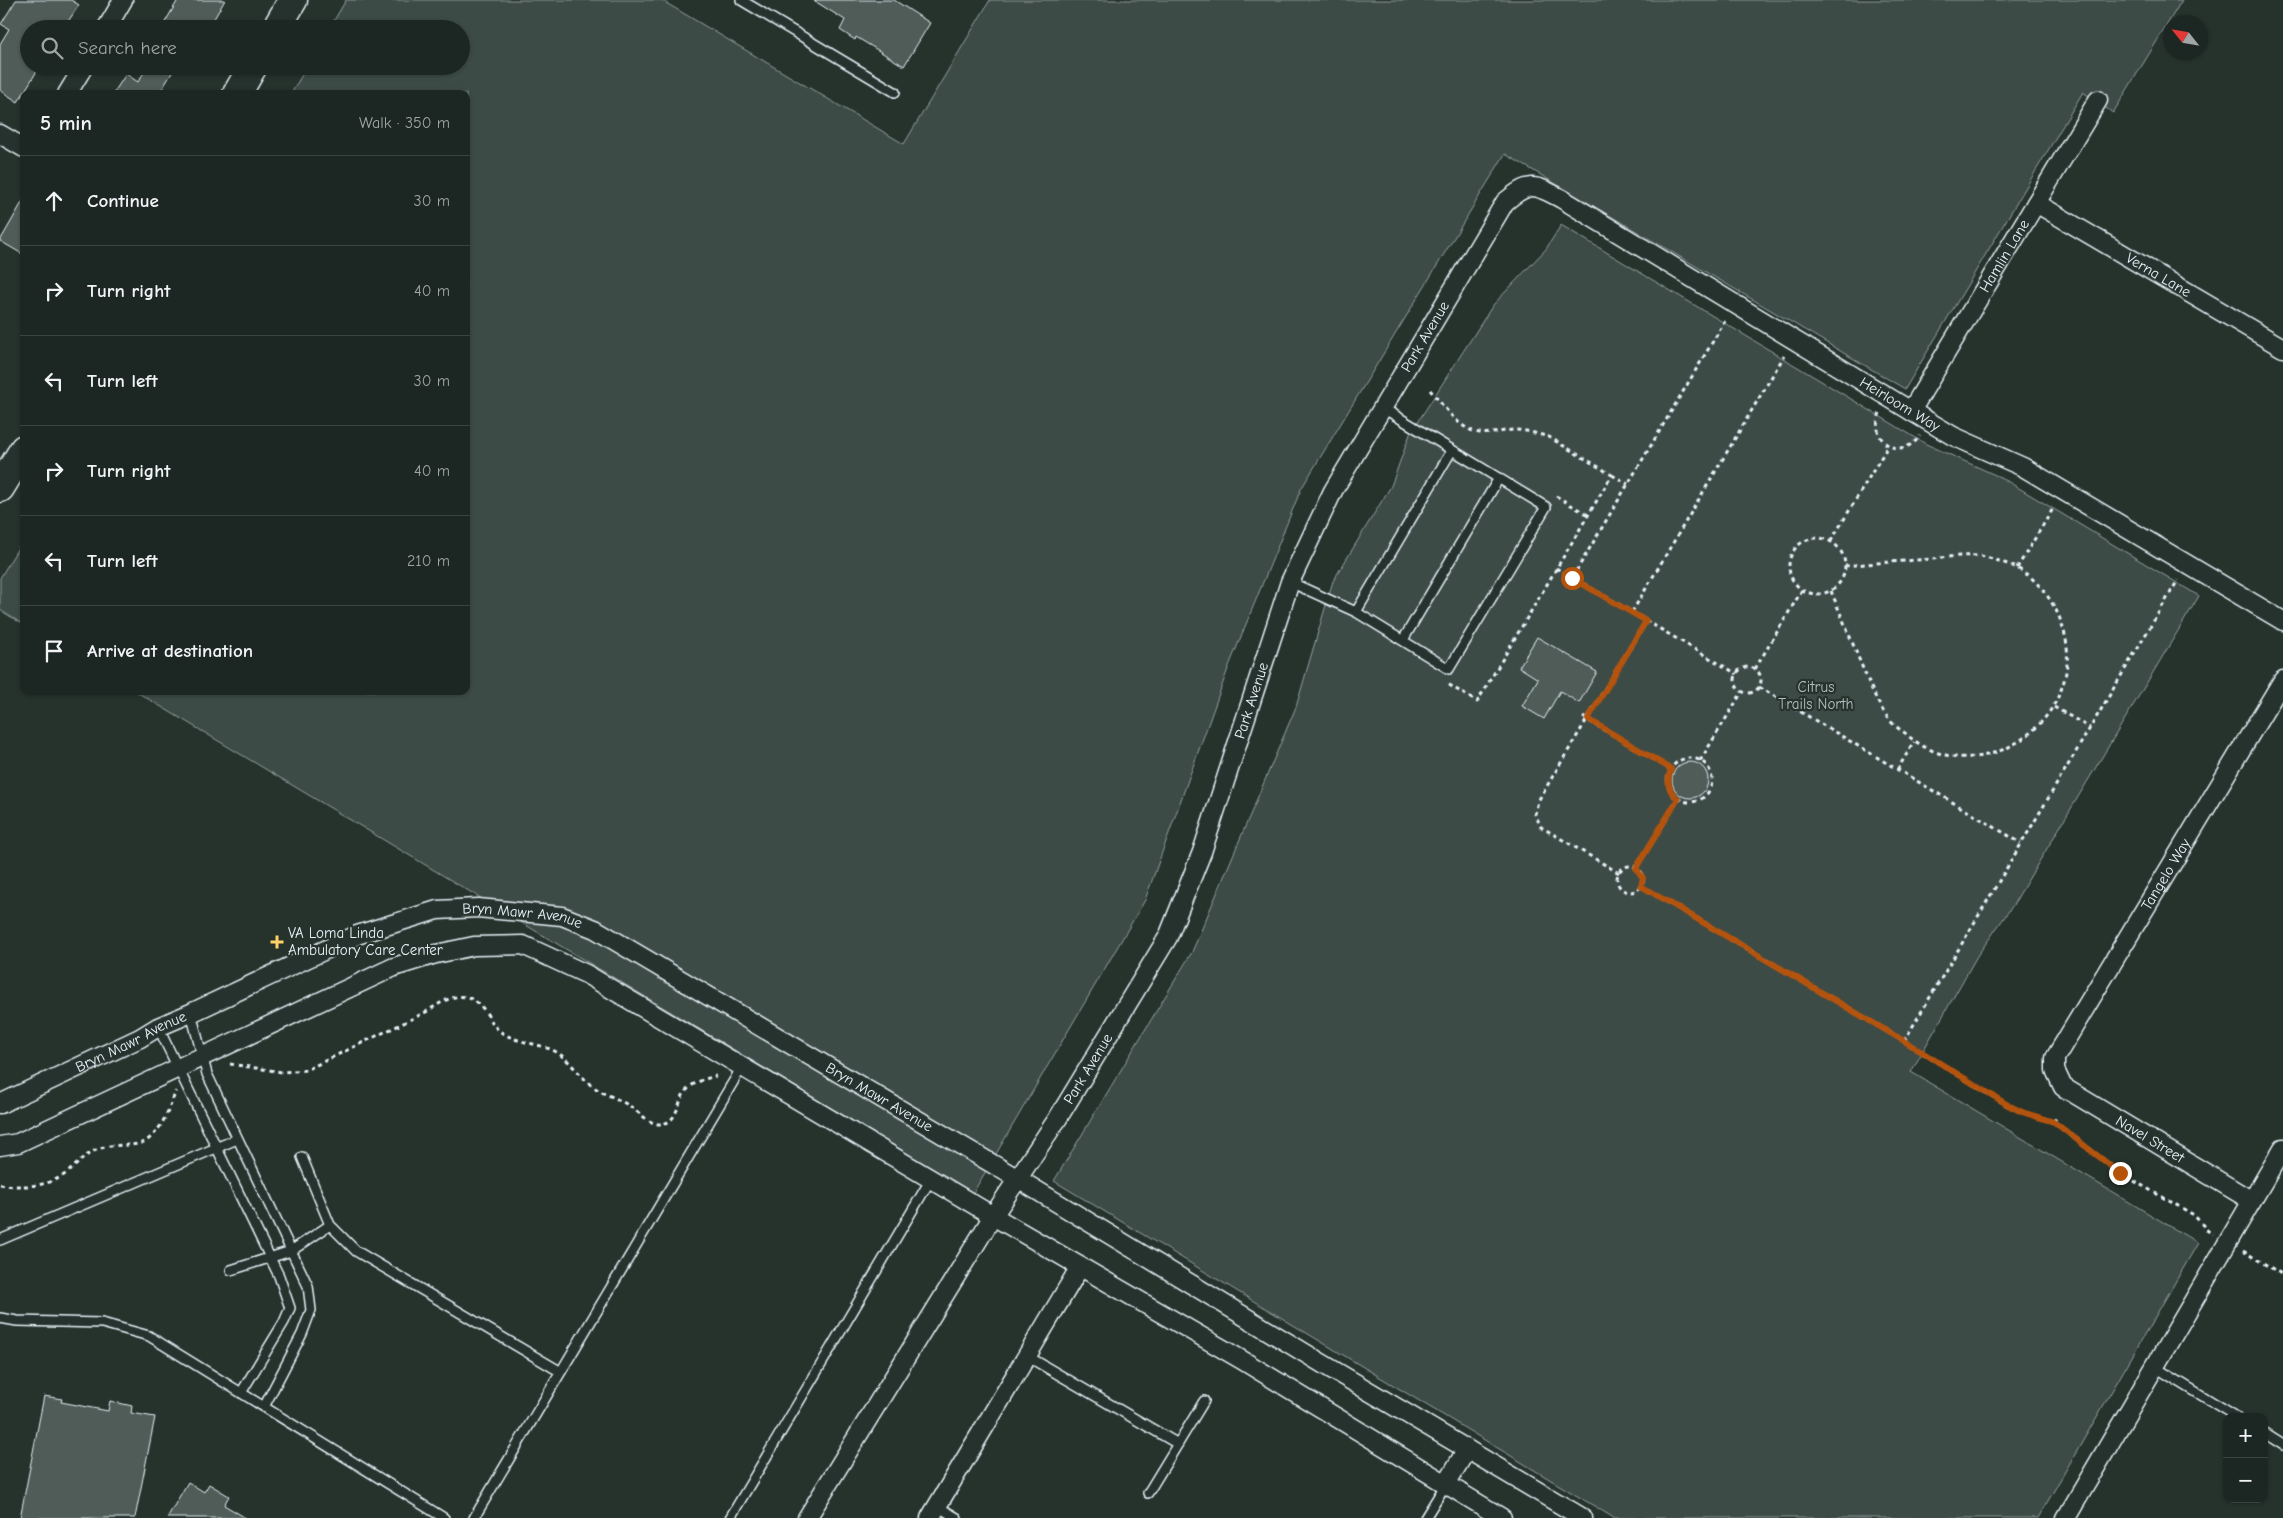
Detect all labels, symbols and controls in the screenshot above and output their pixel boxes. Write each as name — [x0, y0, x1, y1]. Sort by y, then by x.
north arrow — [2163, 15, 2208, 60]
search box — [20, 20, 470, 75]
icon: search — [38, 34, 66, 62]
text: Search here — [78, 37, 177, 59]
text: 5 min — [40, 111, 92, 135]
text: Walk · 350 m — [359, 114, 450, 132]
icon: ahead — [40, 187, 68, 215]
text: Continue — [87, 190, 159, 212]
text: 30 m — [414, 192, 450, 210]
street label: Hamlin Lane — [1975, 216, 2033, 296]
street label: Verna Lane — [2123, 249, 2195, 301]
icon: right — [40, 277, 68, 305]
text: Turn right — [87, 280, 171, 302]
text: 40 m — [414, 282, 450, 300]
street label: Park Avenue — [1397, 297, 1453, 375]
icon: left — [40, 367, 68, 395]
text: Turn left — [87, 370, 158, 392]
text: 30 m — [414, 372, 450, 390]
street label: Heirloom Way — [1856, 373, 1944, 435]
icon: right — [40, 457, 68, 485]
text: Turn right — [87, 460, 171, 482]
text: 40 m — [414, 462, 450, 480]
icon: left — [40, 547, 68, 575]
text: Turn left — [87, 550, 158, 572]
text: 210 m — [407, 552, 450, 570]
route start — [1561, 567, 1584, 590]
icon: arrive — [40, 637, 68, 665]
text: Arrive at destination — [87, 640, 253, 662]
street label: Park Avenue — [1231, 659, 1272, 741]
park label: Citrus Trails North — [1778, 678, 1854, 713]
street label: Tangelo Way — [2137, 835, 2194, 914]
street label: Bryn Mawr Avenue — [462, 899, 586, 932]
place label: VA Loma Linda Ambulatory Care Center — [288, 924, 443, 959]
marker: VA Loma Linda Ambulatory Care Center — [270, 935, 284, 949]
street label: Bryn Mawr Avenue — [72, 1007, 189, 1076]
street label: Park Avenue — [1060, 1030, 1117, 1107]
street label: Bryn Mawr Avenue — [822, 1058, 936, 1136]
street label: Navel Street — [2112, 1111, 2188, 1167]
route end — [2109, 1162, 2132, 1185]
map controls — [2223, 1413, 2268, 1503]
button: + — [2223, 1413, 2268, 1458]
button: − — [2223, 1458, 2268, 1503]

